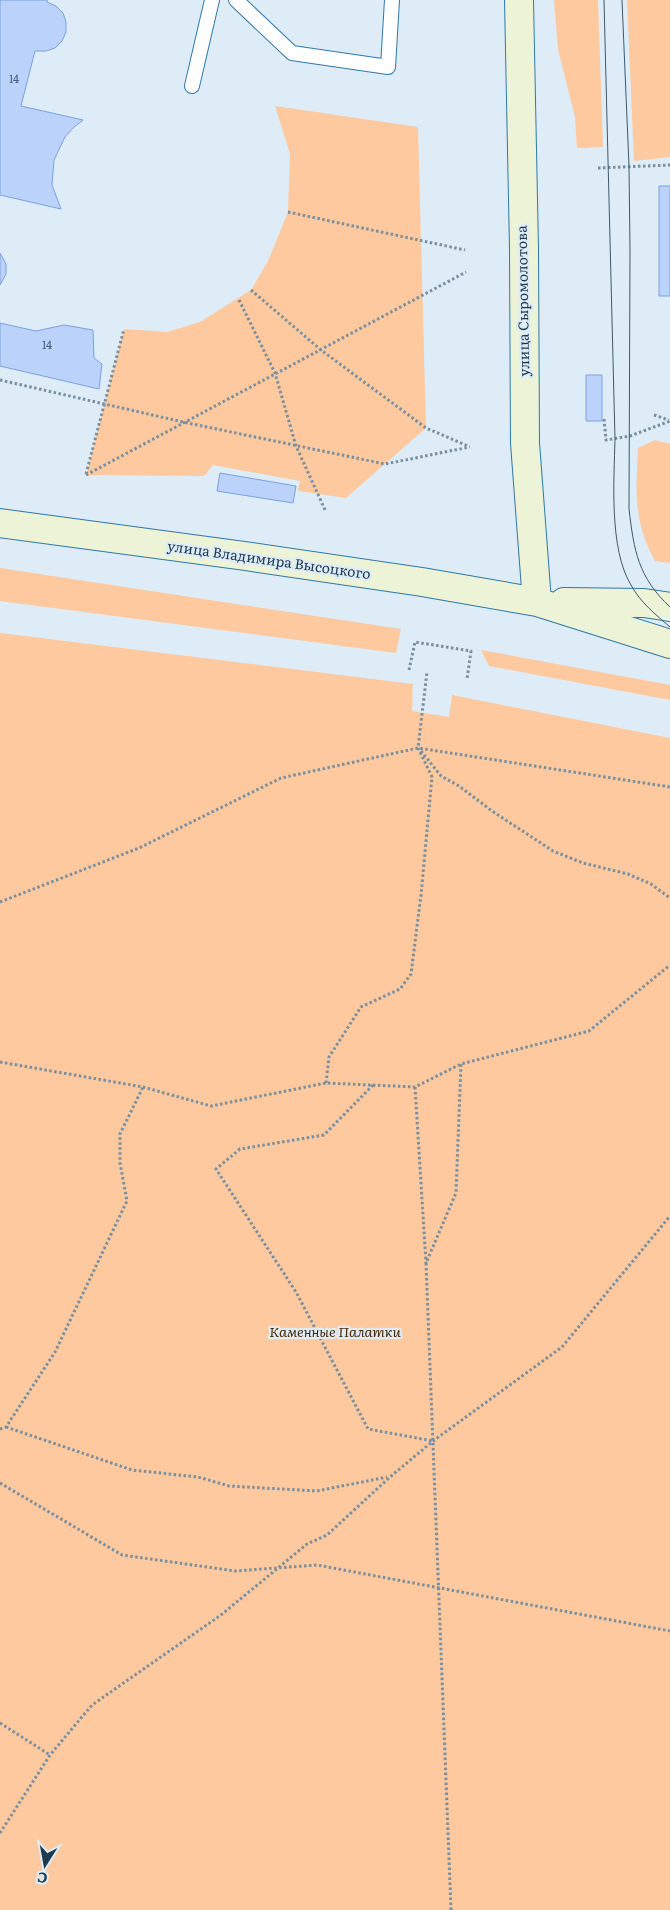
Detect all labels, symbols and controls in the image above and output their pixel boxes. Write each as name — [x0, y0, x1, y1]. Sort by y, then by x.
house number: 14 — [9, 70, 19, 86]
street label: улица Сыромолотова — [511, 225, 533, 377]
house number: 14 — [42, 336, 52, 352]
street label: улица Владимира Высоцкого — [166, 535, 372, 583]
park label: Каменные Палатки — [269, 1321, 401, 1341]
north arrow — [20, 1840, 70, 1890]
text: С — [35, 1868, 49, 1890]

